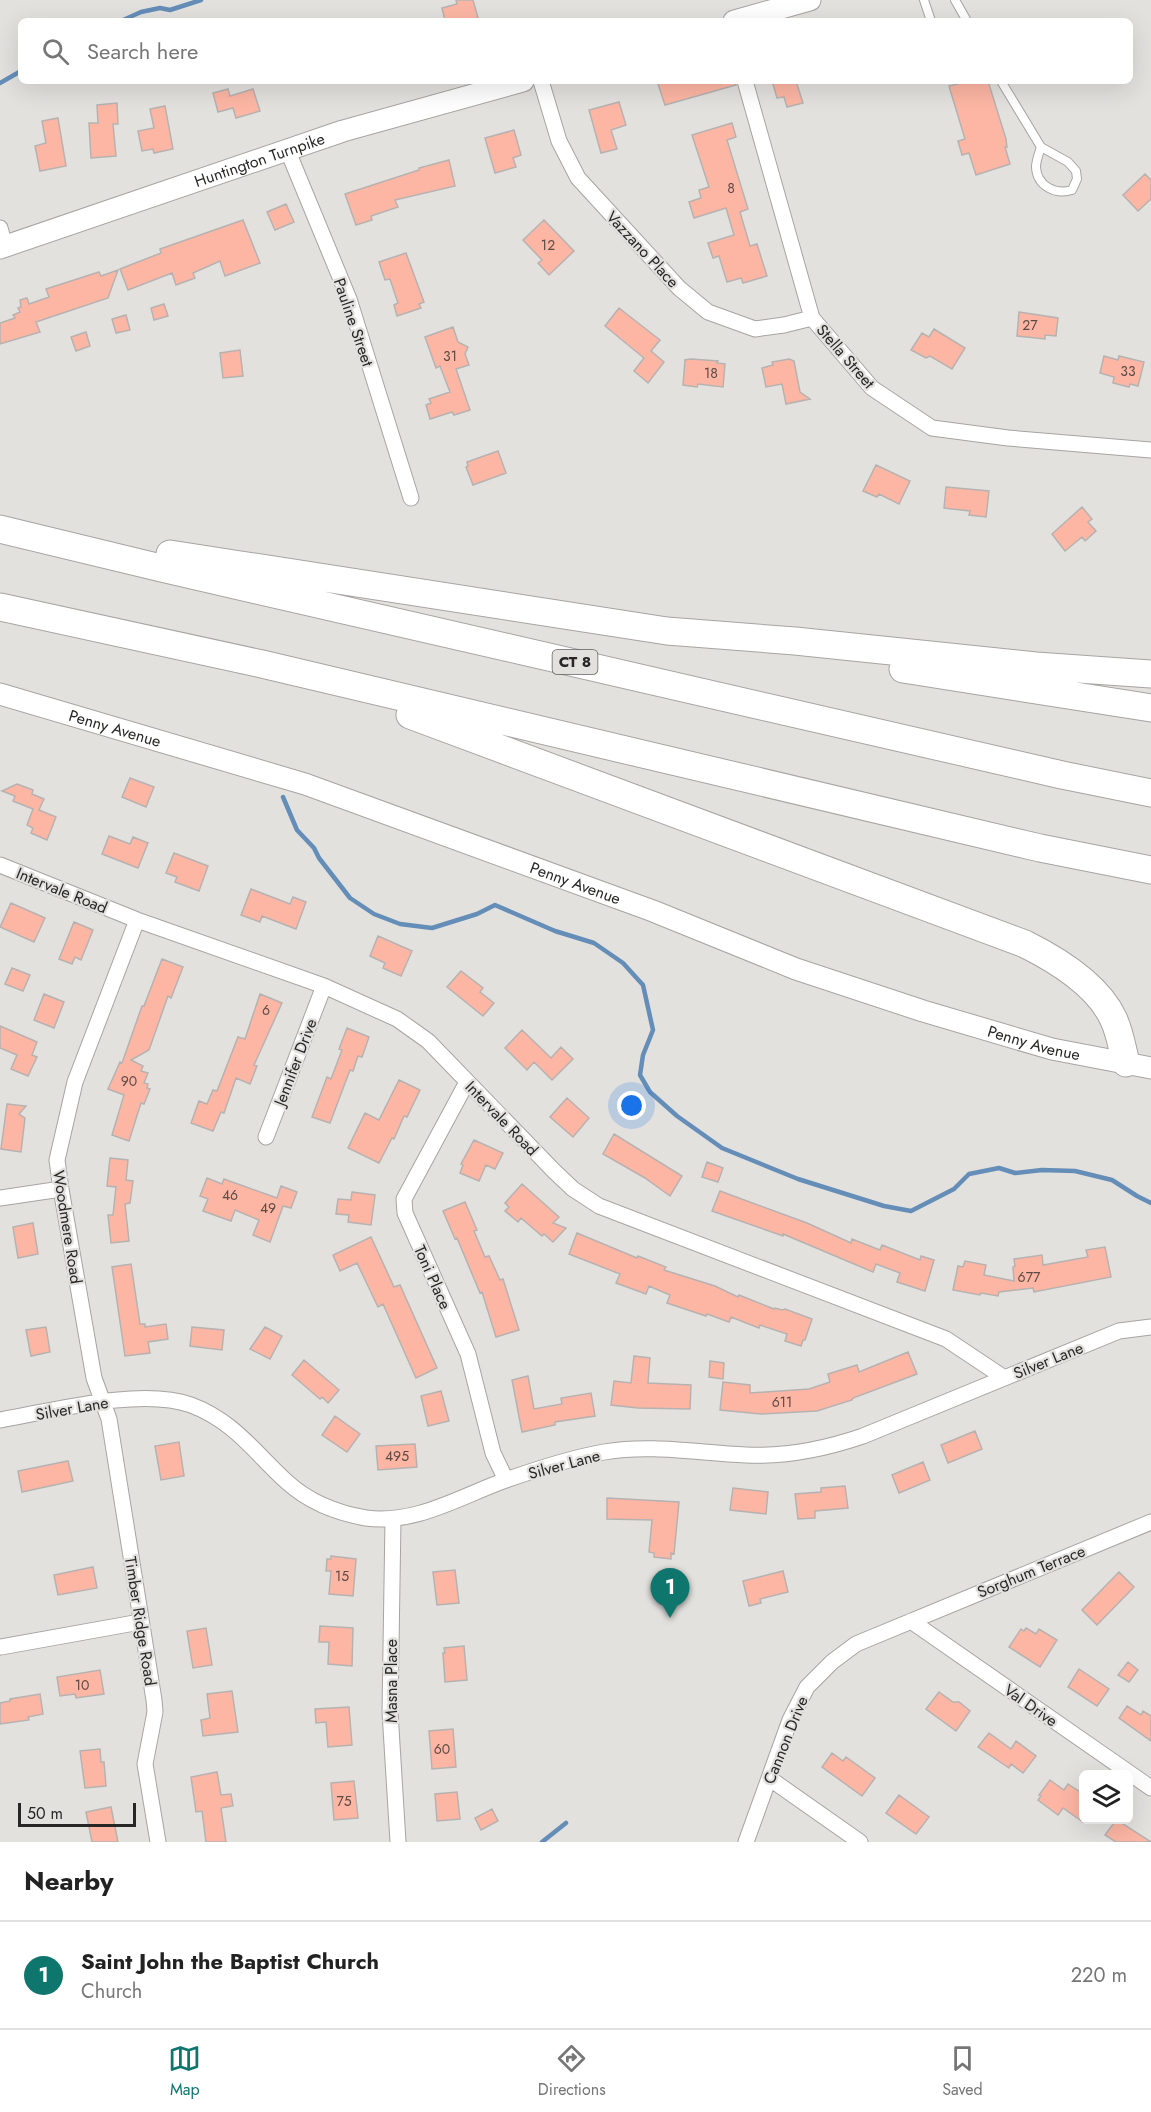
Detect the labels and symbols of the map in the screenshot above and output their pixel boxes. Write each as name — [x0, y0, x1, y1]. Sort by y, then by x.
street label: Huntington Turnpike — [191, 127, 328, 193]
house number: 8 — [727, 178, 735, 198]
street label: Vazzano Place — [601, 206, 684, 293]
house number: 12 — [541, 235, 555, 255]
street label: Pauline Street — [328, 275, 379, 369]
house number: 27 — [1022, 315, 1038, 335]
street label: Stella Street — [811, 319, 880, 394]
house number: 31 — [443, 346, 457, 366]
house number: 33 — [1120, 361, 1136, 381]
house number: 18 — [704, 363, 718, 383]
road number: CT 8 — [552, 650, 598, 674]
street label: Penny Avenue — [66, 704, 164, 753]
street label: Penny Avenue — [527, 856, 624, 910]
street label: Intervale Road — [13, 862, 111, 919]
house number: 6 — [262, 1000, 270, 1020]
street label: Jennifer Drive — [268, 1015, 323, 1111]
street label: Penny Avenue — [985, 1020, 1082, 1066]
house number: 90 — [121, 1071, 137, 1091]
street label: Intervale Road — [460, 1076, 543, 1161]
your location — [617, 1091, 646, 1120]
street label: Woodmere Road — [47, 1169, 88, 1286]
house number: 46 — [222, 1185, 238, 1205]
house number: 49 — [260, 1198, 276, 1218]
street label: Toni Place — [408, 1241, 457, 1313]
house number: 677 — [1018, 1267, 1041, 1287]
street label: Silver Lane — [1010, 1336, 1087, 1385]
street label: Silver Lane — [34, 1391, 110, 1426]
house number: 611 — [772, 1392, 792, 1412]
street label: Silver Lane — [526, 1444, 603, 1485]
house number: 495 — [385, 1446, 409, 1466]
street label: Sorghum Terrace — [974, 1539, 1089, 1604]
street label: Timber Ridge Road — [119, 1555, 162, 1687]
house number: 15 — [335, 1566, 349, 1586]
pin: 1 — [650, 1568, 690, 1618]
street label: Masna Place — [380, 1639, 403, 1723]
house number: 10 — [75, 1675, 89, 1695]
street label: Val Drive — [999, 1679, 1062, 1732]
street label: Cannon Drive — [757, 1693, 814, 1788]
house number: 60 — [434, 1739, 450, 1759]
house number: 75 — [336, 1791, 352, 1811]
scale bar — [18, 1800, 136, 1828]

